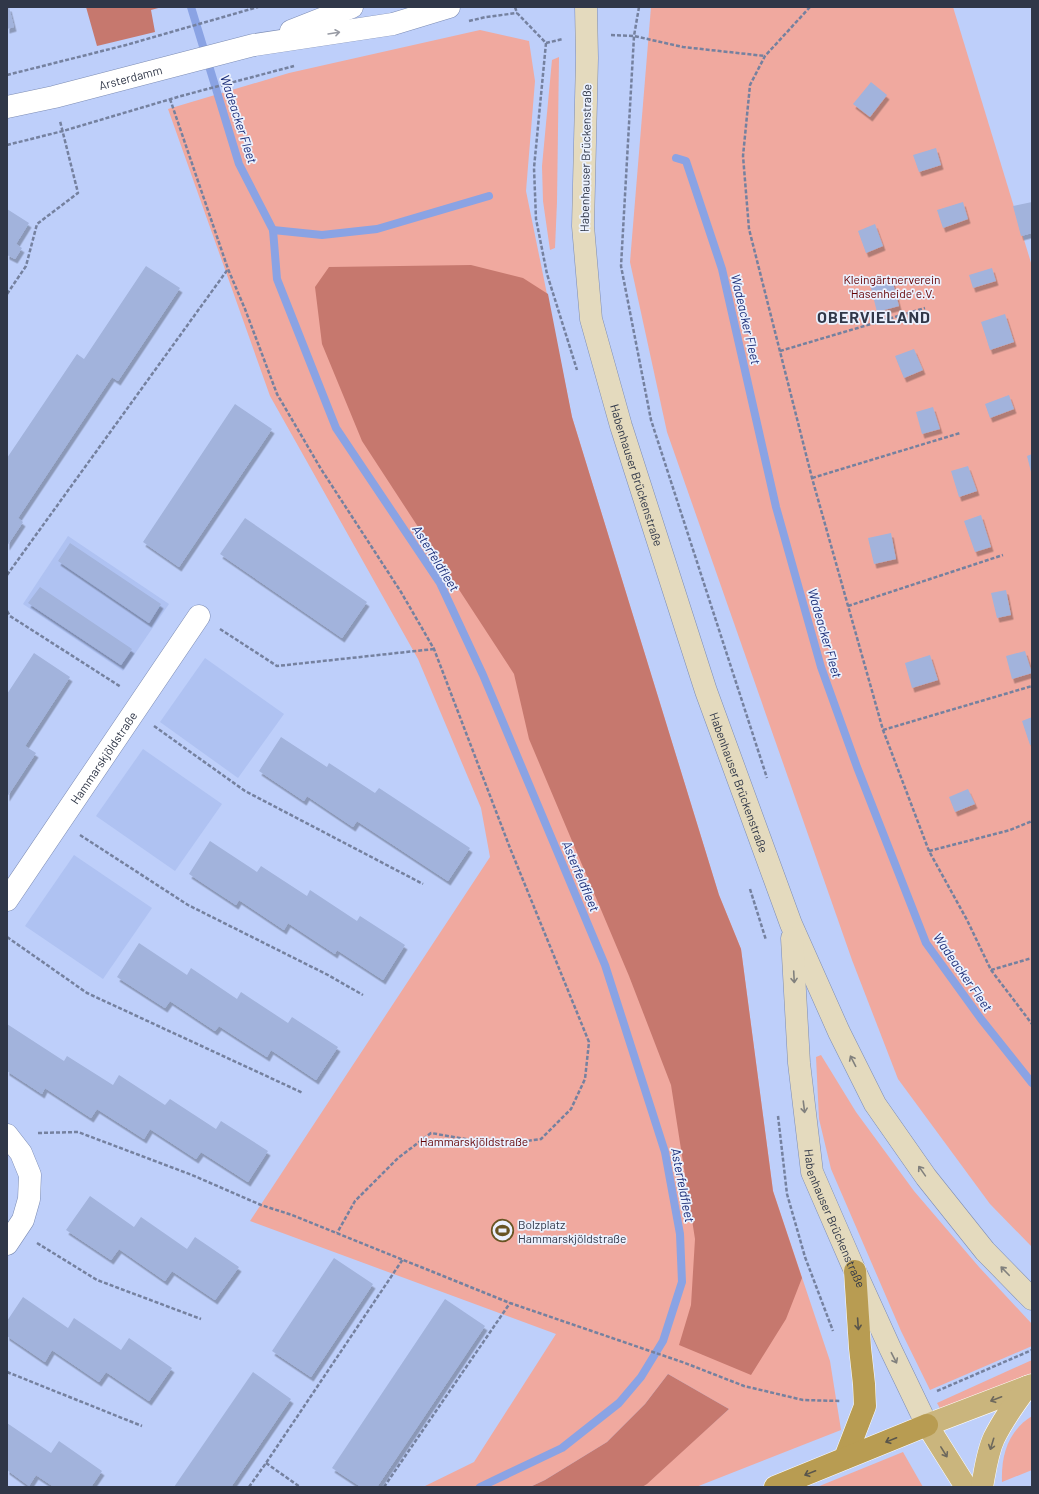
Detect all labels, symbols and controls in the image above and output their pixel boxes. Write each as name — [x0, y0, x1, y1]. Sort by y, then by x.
one-way arrow — [327, 29, 340, 37]
street label: Arsterdamm — [97, 62, 164, 92]
water label: Wadeacker Fleet — [217, 73, 261, 166]
street label: Habenhauser Brückenstraße — [577, 84, 593, 232]
water label: Wadeacker Fleet — [728, 272, 764, 366]
park label: Kleingärtnerverein 'Hasenheide' e.V. — [843, 272, 941, 300]
district label: OBERVIELAND — [817, 307, 931, 326]
street label: Habenhauser Brückenstraße — [608, 402, 666, 548]
water label: Asterfeldfleet — [409, 522, 463, 595]
water label: Wadeacker Fleet — [805, 586, 846, 680]
street label: Hammarskjöldstraße — [67, 709, 140, 806]
street label: Habenhauser Brückenstraße — [707, 710, 771, 854]
water label: Asterfeldfleet — [559, 838, 603, 914]
water label: Wadeacker Fleet — [930, 930, 996, 1015]
one-way arrow — [790, 970, 797, 983]
one-way arrow — [849, 1056, 856, 1068]
one-way arrow — [801, 1100, 808, 1113]
park label: Hammarskjöldstraße — [420, 1134, 528, 1148]
water label: Asterfeldfleet — [668, 1147, 698, 1224]
street label: Habenhauser Brückenstraße — [802, 1148, 869, 1290]
one-way arrow — [918, 1166, 926, 1177]
place label: Bolzplatz Hammarskjöldstraße — [518, 1217, 626, 1245]
sports icon: Bolzplatz Hammarskjöldstraße — [489, 1218, 515, 1244]
one-way arrow — [1000, 1266, 1010, 1276]
one-way arrow — [855, 1317, 862, 1330]
one-way arrow — [891, 1351, 899, 1363]
one-way arrow — [990, 1395, 1002, 1403]
one-way arrow — [886, 1436, 898, 1444]
one-way arrow — [988, 1438, 995, 1451]
one-way arrow — [940, 1446, 948, 1457]
one-way arrow — [804, 1469, 816, 1477]

